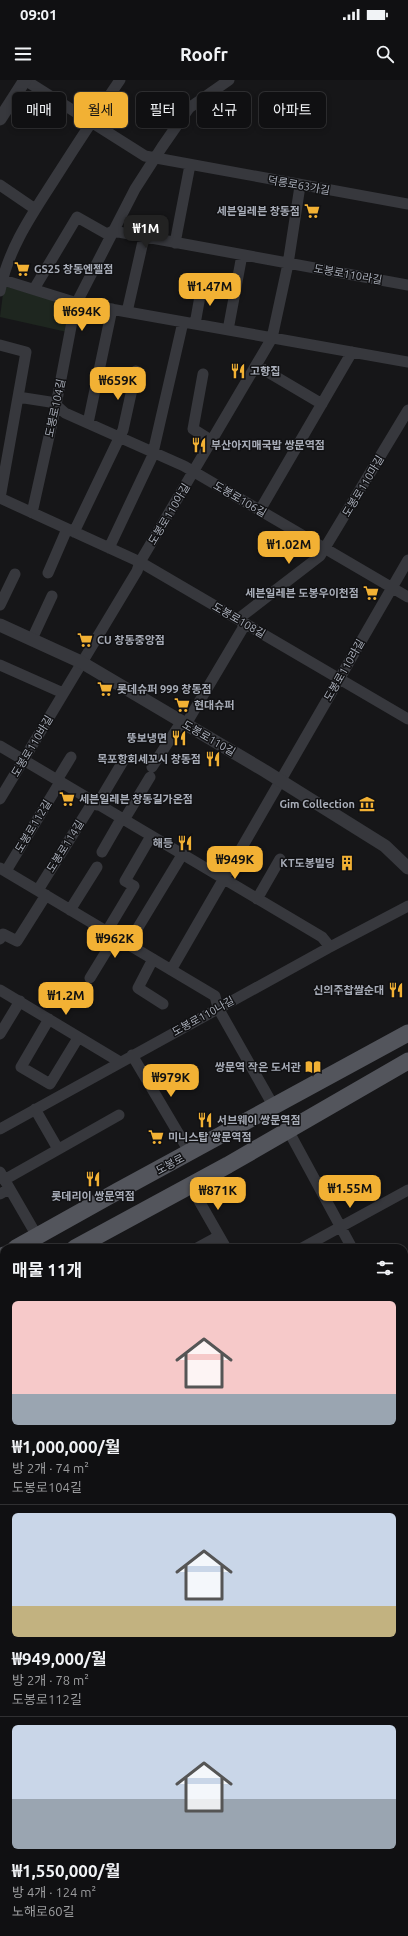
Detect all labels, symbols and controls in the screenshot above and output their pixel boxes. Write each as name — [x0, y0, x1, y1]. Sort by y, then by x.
text: 09:01 — [20, 6, 58, 23]
icon: menu — [12, 43, 34, 65]
icon: search — [374, 43, 396, 65]
text: Roofr — [180, 44, 228, 64]
chip: 매매 — [12, 92, 66, 128]
chip: 월세 — [74, 92, 128, 128]
chip: 필터 — [136, 92, 189, 128]
chip: 신규 — [197, 92, 251, 128]
chip: 아파트 — [259, 92, 326, 128]
street label: 덕릉로63가길 — [267, 174, 331, 196]
supermarket icon: 세븐일레븐 창동점 — [303, 202, 321, 220]
place label: 세븐일레븐 창동점 — [216, 205, 300, 217]
pin: ₩1M — [127, 215, 165, 249]
text: ₩1M — [133, 221, 159, 235]
supermarket icon: GS25 창동엔젤점 — [13, 260, 31, 278]
street label: 도봉로110라길 — [313, 262, 383, 286]
place label: GS25 창동엔젤점 — [34, 263, 113, 275]
pin: ₩1.47M — [177, 273, 243, 307]
text: ₩1.47M — [188, 279, 232, 293]
pin: ₩694K — [54, 298, 110, 332]
text: ₩694K — [63, 304, 101, 318]
restaurant icon: 고향집 — [229, 362, 247, 380]
place label: 고향집 — [250, 365, 280, 377]
pin: ₩659K — [90, 367, 146, 401]
text: ₩659K — [99, 373, 137, 387]
street label: 도봉로104길 — [43, 378, 67, 438]
restaurant icon: 부산아지매국밥 쌍문역점 — [190, 436, 208, 454]
place label: 부산아지매국밥 쌍문역점 — [211, 439, 325, 451]
street label: 도봉로110마길 — [340, 453, 386, 519]
street label: 도봉로106길 — [211, 479, 269, 519]
street label: 도봉로110아길 — [146, 481, 192, 547]
pin: ₩1.02M — [256, 531, 322, 565]
text: ₩1.02M — [267, 537, 311, 551]
supermarket icon: 세븐일레븐 도봉우이천점 — [362, 584, 380, 602]
place label: 세븐일레븐 도봉우이천점 — [245, 587, 359, 599]
street label: 도봉로108길 — [210, 600, 268, 640]
supermarket icon: CU 창동중앙점 — [76, 631, 94, 649]
place label: CU 창동중앙점 — [97, 634, 165, 646]
street label: 도봉로110라길 — [321, 637, 367, 703]
supermarket icon: 롯데슈퍼 999 창동점 — [96, 680, 114, 698]
place label: 롯데슈퍼 999 창동점 — [117, 683, 212, 695]
supermarket icon: 현대슈퍼 — [173, 696, 191, 714]
place label: 현대슈퍼 — [194, 699, 234, 711]
street label: 도봉로110바길 — [9, 713, 55, 779]
street label: 도봉로110길 — [180, 718, 238, 758]
restaurant icon: 뚱보냉면 — [170, 729, 188, 747]
place label: 뚱보냉면 — [127, 732, 167, 744]
restaurant icon: 목포항회세꼬시 창동점 — [204, 750, 222, 768]
place label: 목포항회세꼬시 창동점 — [97, 753, 201, 765]
supermarket icon: 세븐일레븐 창동길가온점 — [58, 790, 76, 808]
place label: 세븐일레븐 창동길가온점 — [79, 793, 193, 805]
museum icon: Gim Collection — [358, 795, 376, 813]
street label: 도봉로112길 — [13, 798, 53, 854]
place label: Gim Collection — [279, 798, 355, 810]
street label: 도봉로114길 — [44, 818, 86, 874]
restaurant icon: 해등 — [176, 834, 194, 852]
place label: 해등 — [153, 837, 173, 849]
pin: ₩949K — [207, 846, 263, 880]
text: ₩949K — [216, 852, 254, 866]
building icon: KT도봉빌딩 — [338, 854, 356, 872]
place label: KT도봉빌딩 — [280, 857, 335, 869]
pin: ₩962K — [87, 925, 143, 959]
text: ₩962K — [96, 931, 134, 945]
restaurant icon: 신의주찹쌀순대 — [387, 981, 405, 999]
pin: ₩1.2M — [38, 982, 94, 1016]
place label: 신의주찹쌀순대 — [313, 984, 384, 996]
text: ₩1.2M — [47, 988, 85, 1002]
street label: 도봉로110나길 — [170, 994, 236, 1038]
library icon: 쌍문역 작은 도서관 — [304, 1058, 322, 1076]
place label: 쌍문역 작은 도서관 — [215, 1061, 301, 1073]
pin: ₩979K — [143, 1064, 199, 1098]
text: ₩979K — [152, 1070, 190, 1084]
restaurant icon: 서브웨이 쌍문역점 — [196, 1111, 214, 1129]
place label: 서브웨이 쌍문역점 — [217, 1114, 301, 1126]
supermarket icon: 미니스탑 쌍문역점 — [147, 1128, 165, 1146]
place label: 미니스탑 쌍문역점 — [168, 1131, 252, 1143]
street label: 도봉로 — [154, 1152, 186, 1176]
restaurant icon: 롯데리이 쌍문역점 — [84, 1170, 102, 1188]
pin: ₩1.55M — [317, 1175, 383, 1209]
pin: ₩871K — [190, 1177, 246, 1211]
text: ₩1.55M — [328, 1181, 372, 1195]
text: ₩871K — [199, 1183, 237, 1197]
place label: 롯데리이 쌍문역점 — [51, 1190, 135, 1202]
icon: filters — [374, 1257, 396, 1279]
text: 매물 11개 — [12, 1260, 82, 1279]
icon: home — [168, 1327, 240, 1399]
text: ₩1,000,000/월 — [12, 1437, 120, 1456]
text: 방 2개 · 74 m² — [12, 1461, 89, 1475]
text: 도봉로104길 — [12, 1480, 82, 1494]
icon: home — [168, 1539, 240, 1611]
text: ₩949,000/월 — [12, 1649, 107, 1668]
text: 방 2개 · 78 m² — [12, 1673, 89, 1687]
text: 도봉로112길 — [12, 1692, 82, 1706]
icon: home — [168, 1751, 240, 1823]
text: ₩1,550,000/월 — [12, 1861, 120, 1880]
text: 방 4개 · 124 m² — [12, 1885, 96, 1899]
text: 노해로60길 — [12, 1904, 75, 1918]

